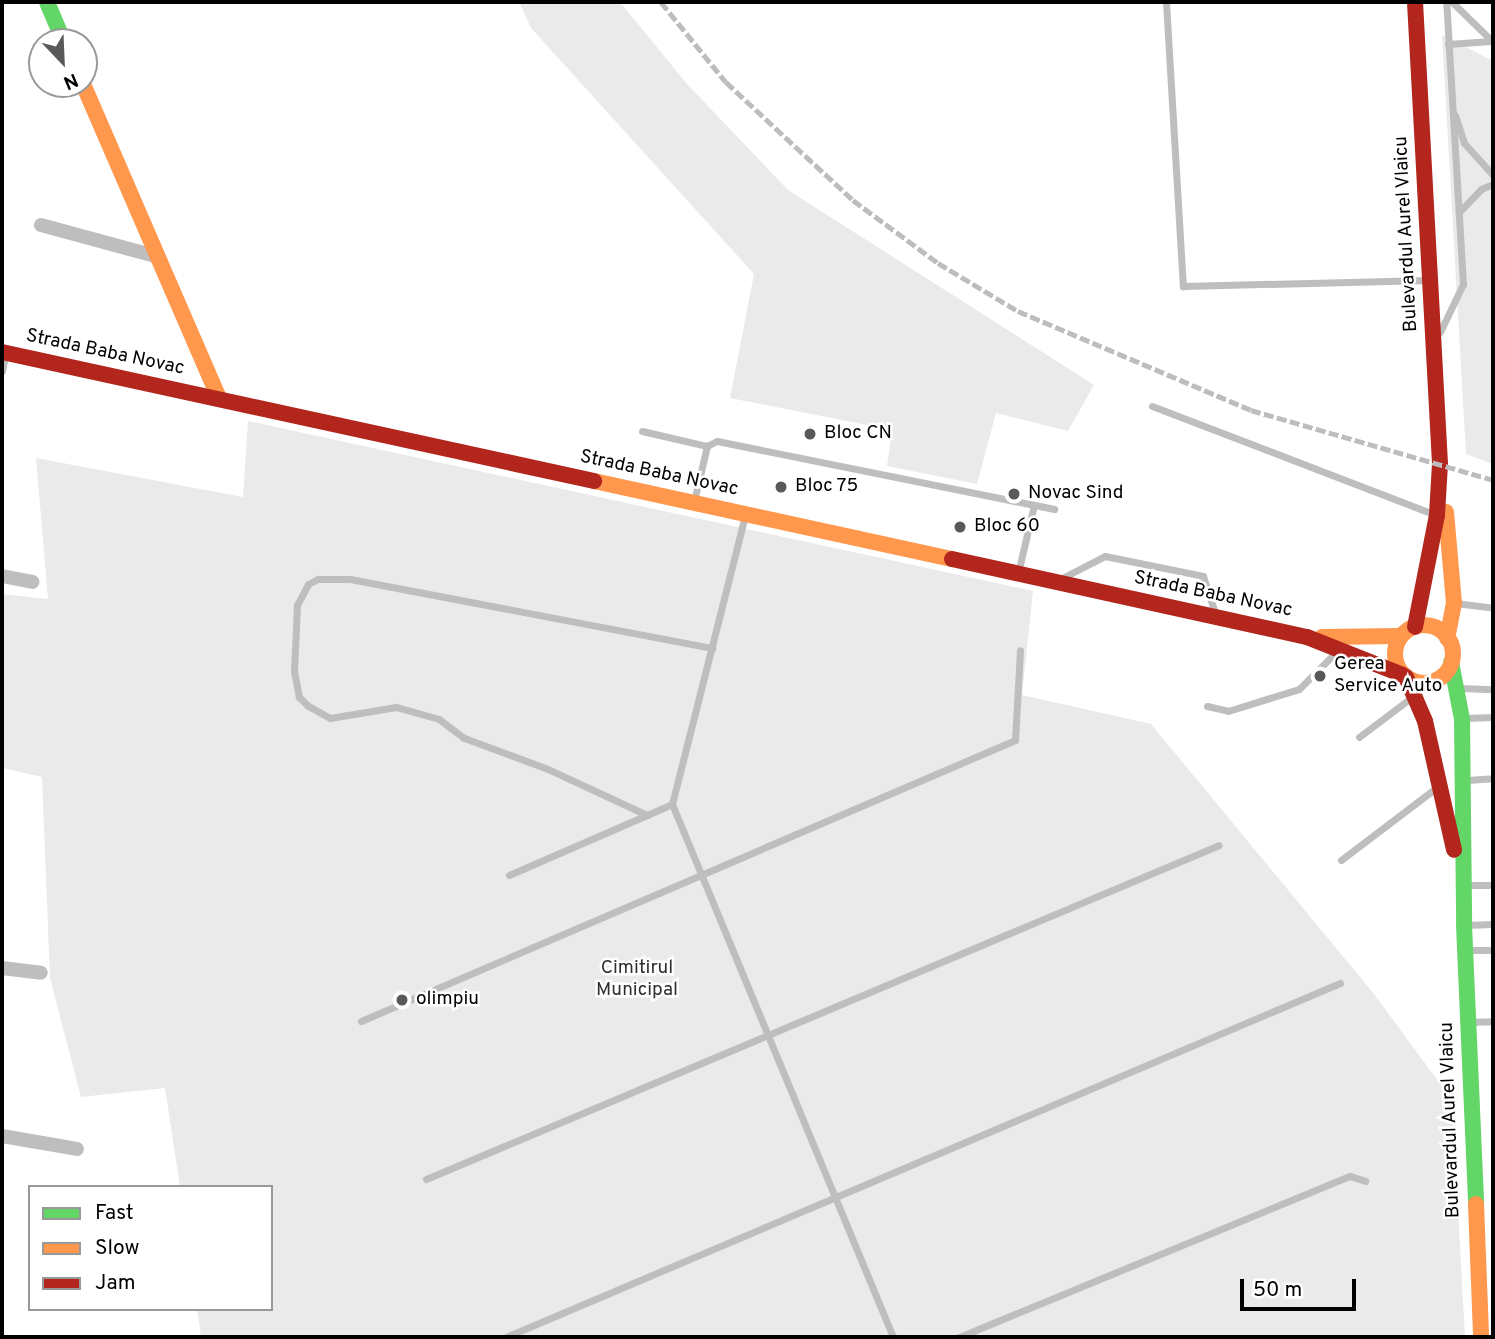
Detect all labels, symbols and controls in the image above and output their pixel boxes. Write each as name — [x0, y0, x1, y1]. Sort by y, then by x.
north arrow — [28, 28, 98, 98]
text: N — [59, 67, 81, 94]
street label: Bulevardul Aurel Vlaicu — [1390, 135, 1424, 333]
street label: Strada Baba Novac — [24, 325, 186, 381]
place label: Bloc CN — [824, 423, 892, 445]
marker: Bloc CN — [802, 426, 818, 442]
street label: Strada Baba Novac — [578, 446, 740, 502]
place label: Bloc 75 — [795, 476, 859, 498]
marker: Bloc 75 — [773, 479, 789, 495]
place label: Novac Sind — [1028, 483, 1123, 505]
marker: Novac Sind — [1006, 486, 1022, 502]
place label: Bloc 60 — [974, 516, 1040, 538]
marker: Bloc 60 — [952, 519, 968, 535]
street label: Strada Baba Novac — [1132, 567, 1294, 623]
place label: Gerea Service Auto — [1334, 654, 1443, 698]
marker: Gerea Service Auto — [1312, 668, 1328, 684]
park label: Cimitirul Municipal — [596, 958, 678, 1002]
place label: olimpiu — [416, 989, 479, 1011]
marker: olimpiu — [394, 992, 410, 1008]
street label: Bulevardul Aurel Vlaicu — [1436, 1021, 1466, 1219]
legend — [28, 1185, 273, 1311]
text: Fast — [95, 1200, 134, 1227]
text: Slow — [95, 1235, 140, 1262]
scale bar — [1243, 1266, 1358, 1310]
text: Jam — [95, 1270, 136, 1297]
text: 50 m — [1253, 1277, 1302, 1304]

